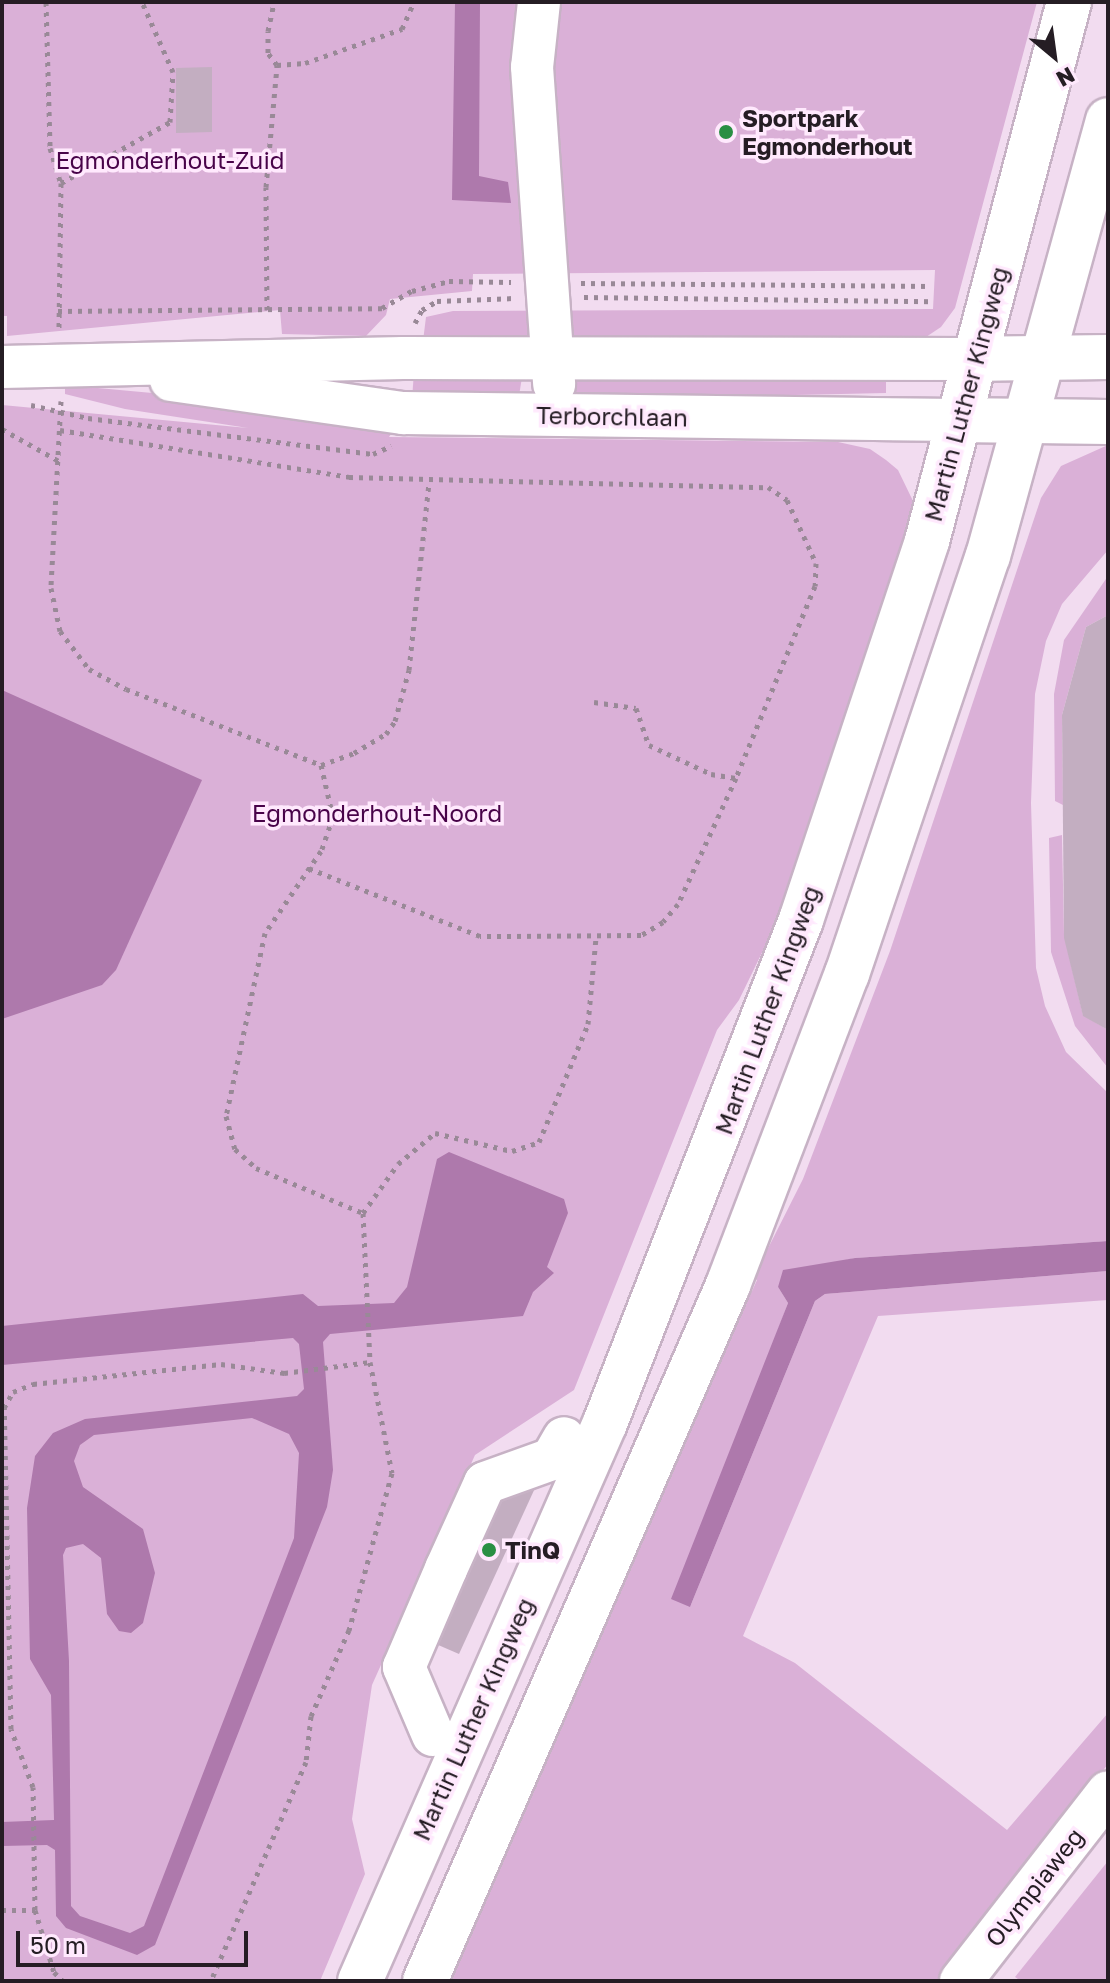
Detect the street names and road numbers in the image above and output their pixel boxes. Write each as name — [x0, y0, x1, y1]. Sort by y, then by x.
street label: Martin Luther Kingweg — [918, 263, 1014, 525]
street label: Terborchlaan — [536, 400, 688, 432]
street label: Martin Luther Kingweg — [709, 882, 825, 1138]
street label: Martin Luther Kingweg — [406, 1593, 540, 1845]
street label: Olympiaweg — [979, 1822, 1089, 1952]

